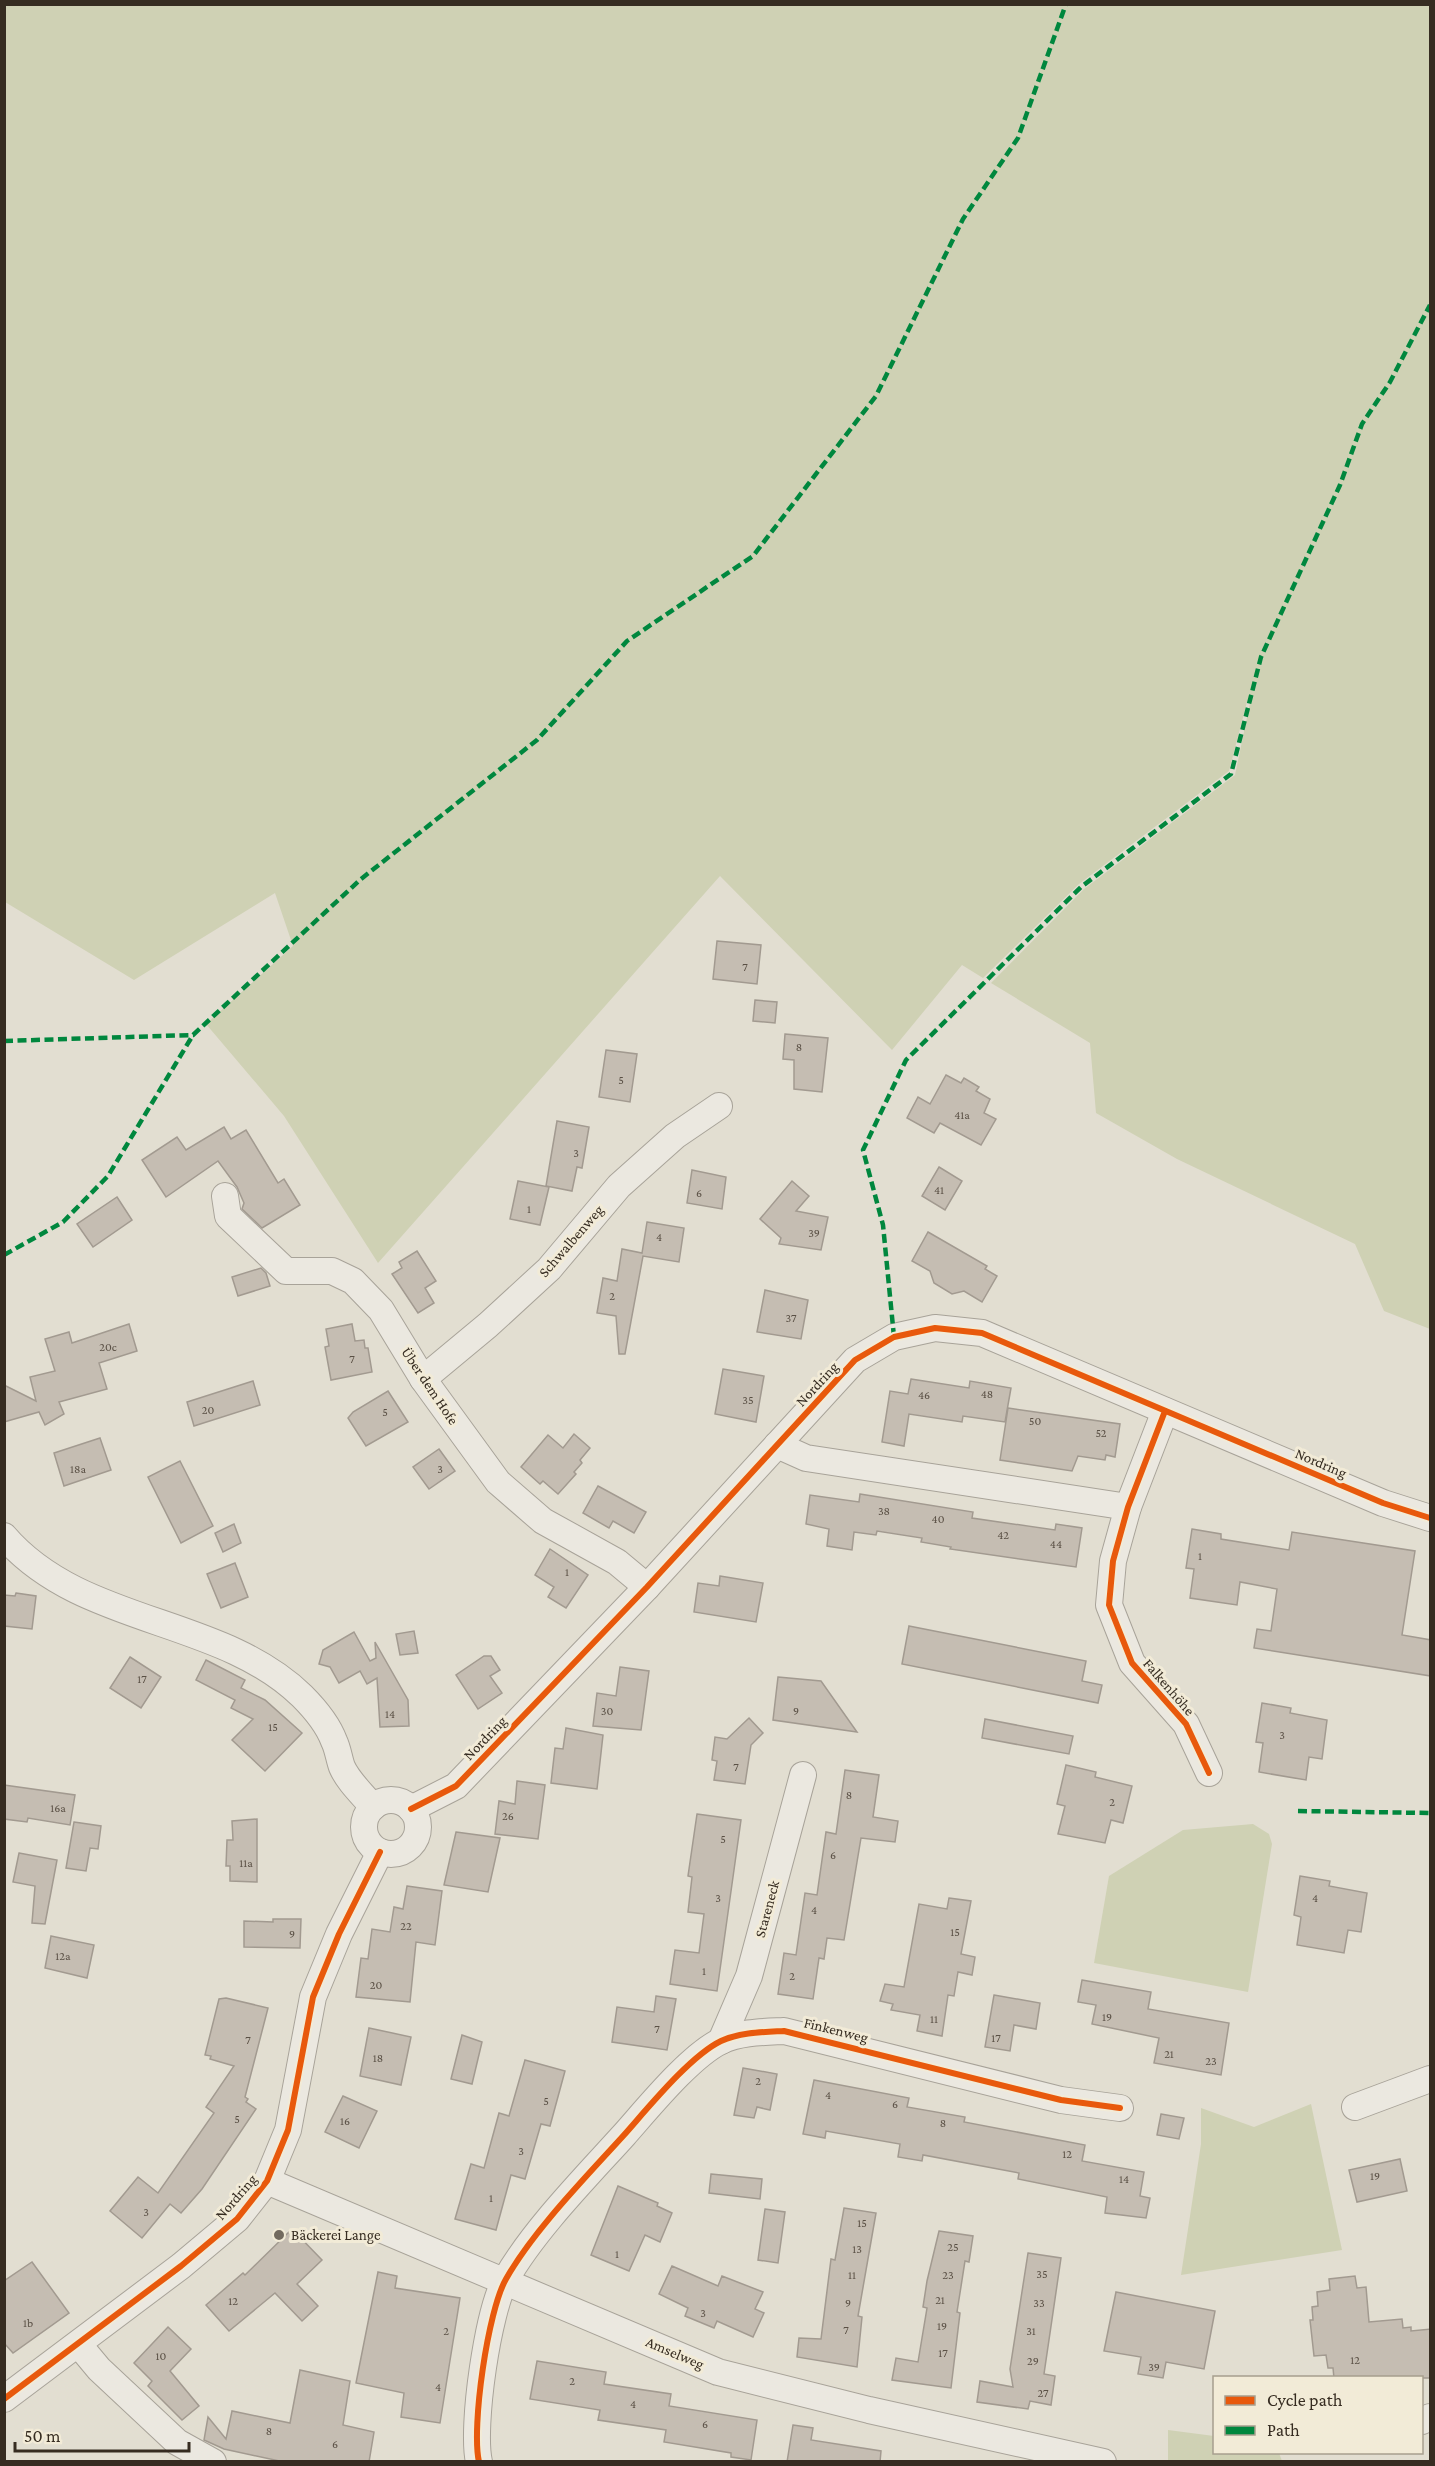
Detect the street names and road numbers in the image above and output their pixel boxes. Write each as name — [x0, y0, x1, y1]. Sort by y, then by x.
street label: Schwalbenweg — [535, 1202, 607, 1281]
street label: Über dem Hofe — [398, 1344, 462, 1428]
street label: Nordring — [793, 1359, 842, 1410]
street label: Nordring — [1292, 1445, 1349, 1482]
street label: Falkenhöhe — [1140, 1655, 1198, 1719]
street label: Nordring — [460, 1713, 510, 1764]
street label: Stareneck — [752, 1878, 783, 1939]
street label: Finkenweg — [802, 2014, 870, 2047]
street label: Nordring — [212, 2171, 261, 2224]
street label: Amselweg — [643, 2334, 707, 2373]

